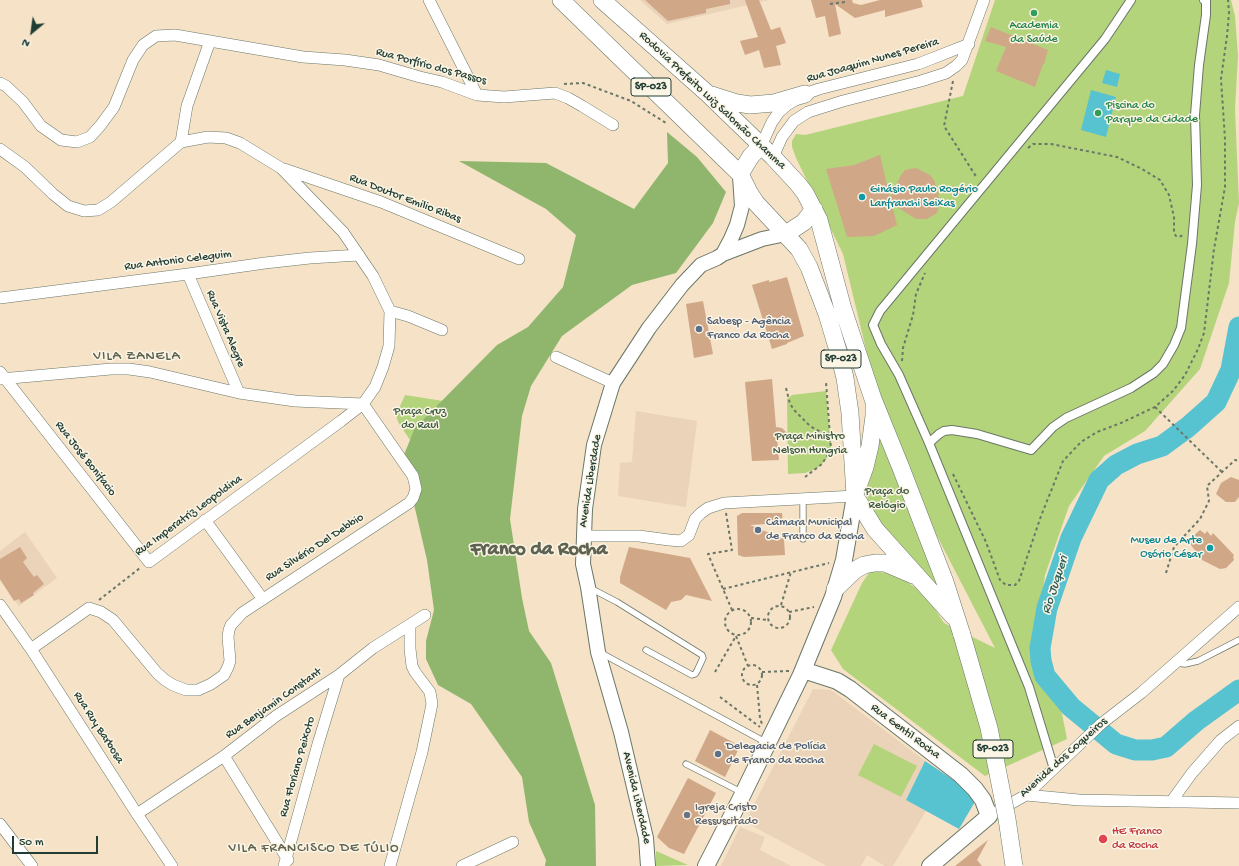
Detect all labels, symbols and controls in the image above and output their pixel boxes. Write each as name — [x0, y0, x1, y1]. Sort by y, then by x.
marker: Academia da Saúde — [1029, 8, 1039, 18]
north arrow — [12, 12, 52, 52]
place label: Academia da Saúde — [1010, 19, 1058, 47]
street label: Rodovia Prefeito Luiz Salomão Chamma — [635, 29, 789, 173]
street label: Rua Joaquim Nunes Pereira — [805, 35, 941, 87]
text: N — [20, 36, 32, 49]
street label: Rua Porfírio dos Passos — [374, 45, 488, 89]
road number: SP-023 — [631, 78, 671, 96]
place label: Piscina do Parque da Cidade — [1106, 99, 1198, 127]
marker: Piscina do Parque da Cidade — [1093, 108, 1103, 118]
street label: Rua Doutor Emilio Ribas — [347, 171, 463, 227]
place label: Ginásio Paulo Rogério Lanfranchi Seixas — [870, 183, 978, 211]
marker: Ginásio Paulo Rogério Lanfranchi Seixas — [857, 192, 867, 202]
street label: Rua Antonio Celeguim — [124, 247, 232, 275]
street label: Rua Vista Alegre — [202, 288, 248, 370]
place label: Sabesp - Agência Franco da Rocha — [707, 315, 791, 343]
marker: Sabesp - Agência Franco da Rocha — [694, 324, 704, 334]
district label: VILA ZANELA — [93, 349, 181, 365]
road number: SP-023 — [821, 350, 861, 368]
park label: Praça Cruz do Raul — [394, 405, 446, 433]
street label: Rua José Bonifacio — [51, 419, 119, 499]
park label: Praça Ministro Nelson Hungria — [773, 430, 847, 458]
street label: Avenida Liberdade — [577, 433, 605, 529]
street label: Rua Imperatriz Leopoldina — [132, 472, 246, 560]
park label: Praça do Relógio — [865, 485, 909, 513]
street label: Rua Silvério Del Debbio — [263, 511, 367, 585]
place label: Câmara Municipal de Franco da Rocha — [766, 516, 864, 544]
marker: Câmara Municipal de Franco da Rocha — [753, 525, 763, 535]
place label: Museu de Arte Osório César — [1130, 534, 1202, 562]
district label: Franco da Rocha — [471, 539, 607, 563]
marker: Museu de Arte Osório César — [1205, 543, 1215, 553]
water label: Rio Juqueri — [1039, 554, 1073, 616]
street label: Rua Benjamin Constant — [223, 665, 325, 743]
street label: Rua Ruy Barbosa — [69, 689, 127, 767]
street label: Rua Gentil Rocha — [867, 701, 943, 763]
street label: Rua Floriano Peixoto — [277, 715, 319, 819]
street label: Avenida dos Coqueiros — [1017, 715, 1111, 801]
place label: Delegacia de Polícia de Franco da Rocha — [726, 740, 826, 768]
road number: SP-023 — [973, 740, 1013, 758]
marker: Delegacia de Polícia de Franco da Rocha — [713, 749, 723, 759]
street label: Avenida Liberdade — [618, 751, 654, 845]
place label: Igreja Cristo Ressuscitado — [695, 801, 758, 829]
marker: Igreja Cristo Ressuscitado — [682, 810, 692, 820]
place label: HE Franco da Rocha — [1112, 825, 1162, 853]
scale bar — [14, 828, 100, 854]
marker: HE Franco da Rocha — [1097, 833, 1109, 845]
text: 50 m — [19, 836, 44, 850]
district label: VILA FRANCISCO DE TÚLIO — [228, 841, 400, 857]

